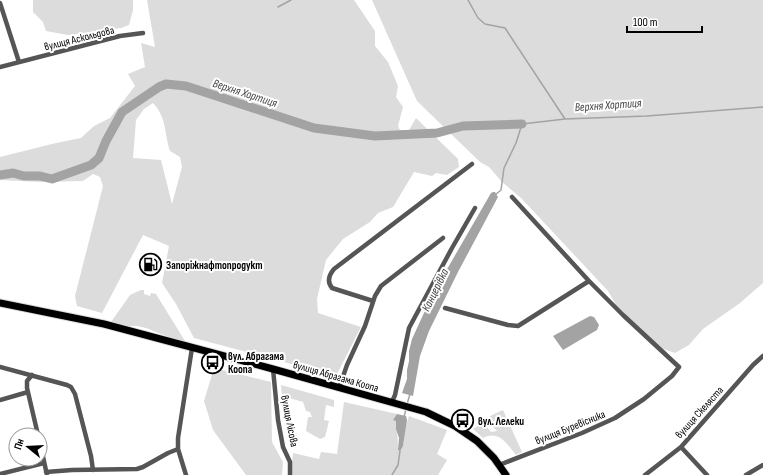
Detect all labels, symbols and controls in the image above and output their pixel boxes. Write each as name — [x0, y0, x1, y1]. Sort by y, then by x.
scale bar — [627, 8, 702, 34]
text: 100 m — [633, 15, 658, 30]
street label: вулиця Аскольдова — [43, 24, 115, 53]
water label: Верхня Хортиця — [211, 76, 279, 111]
water label: Верхня Хортиця — [574, 96, 642, 115]
fuel station icon: Запоріжнафтопродукт — [137, 252, 163, 278]
place label: Запоріжнафтопродукт — [166, 259, 262, 272]
water label: Канцерівка — [419, 266, 452, 314]
bus stop icon: вул. Абрагама Коопа — [199, 349, 225, 375]
place label: вул. Абрагама Коопа — [228, 350, 284, 376]
street label: вулиця Абрагама Коопа — [292, 358, 380, 395]
street label: вулиця Скеляста — [673, 384, 726, 441]
street label: вулиця Лісова — [278, 394, 301, 448]
bus stop icon: вул. Лелеки — [450, 408, 476, 434]
street label: вулиця Буревісника — [533, 408, 607, 447]
place label: вул. Лелеки — [478, 415, 524, 428]
north arrow — [8, 427, 48, 467]
text: Пн — [11, 437, 27, 451]

